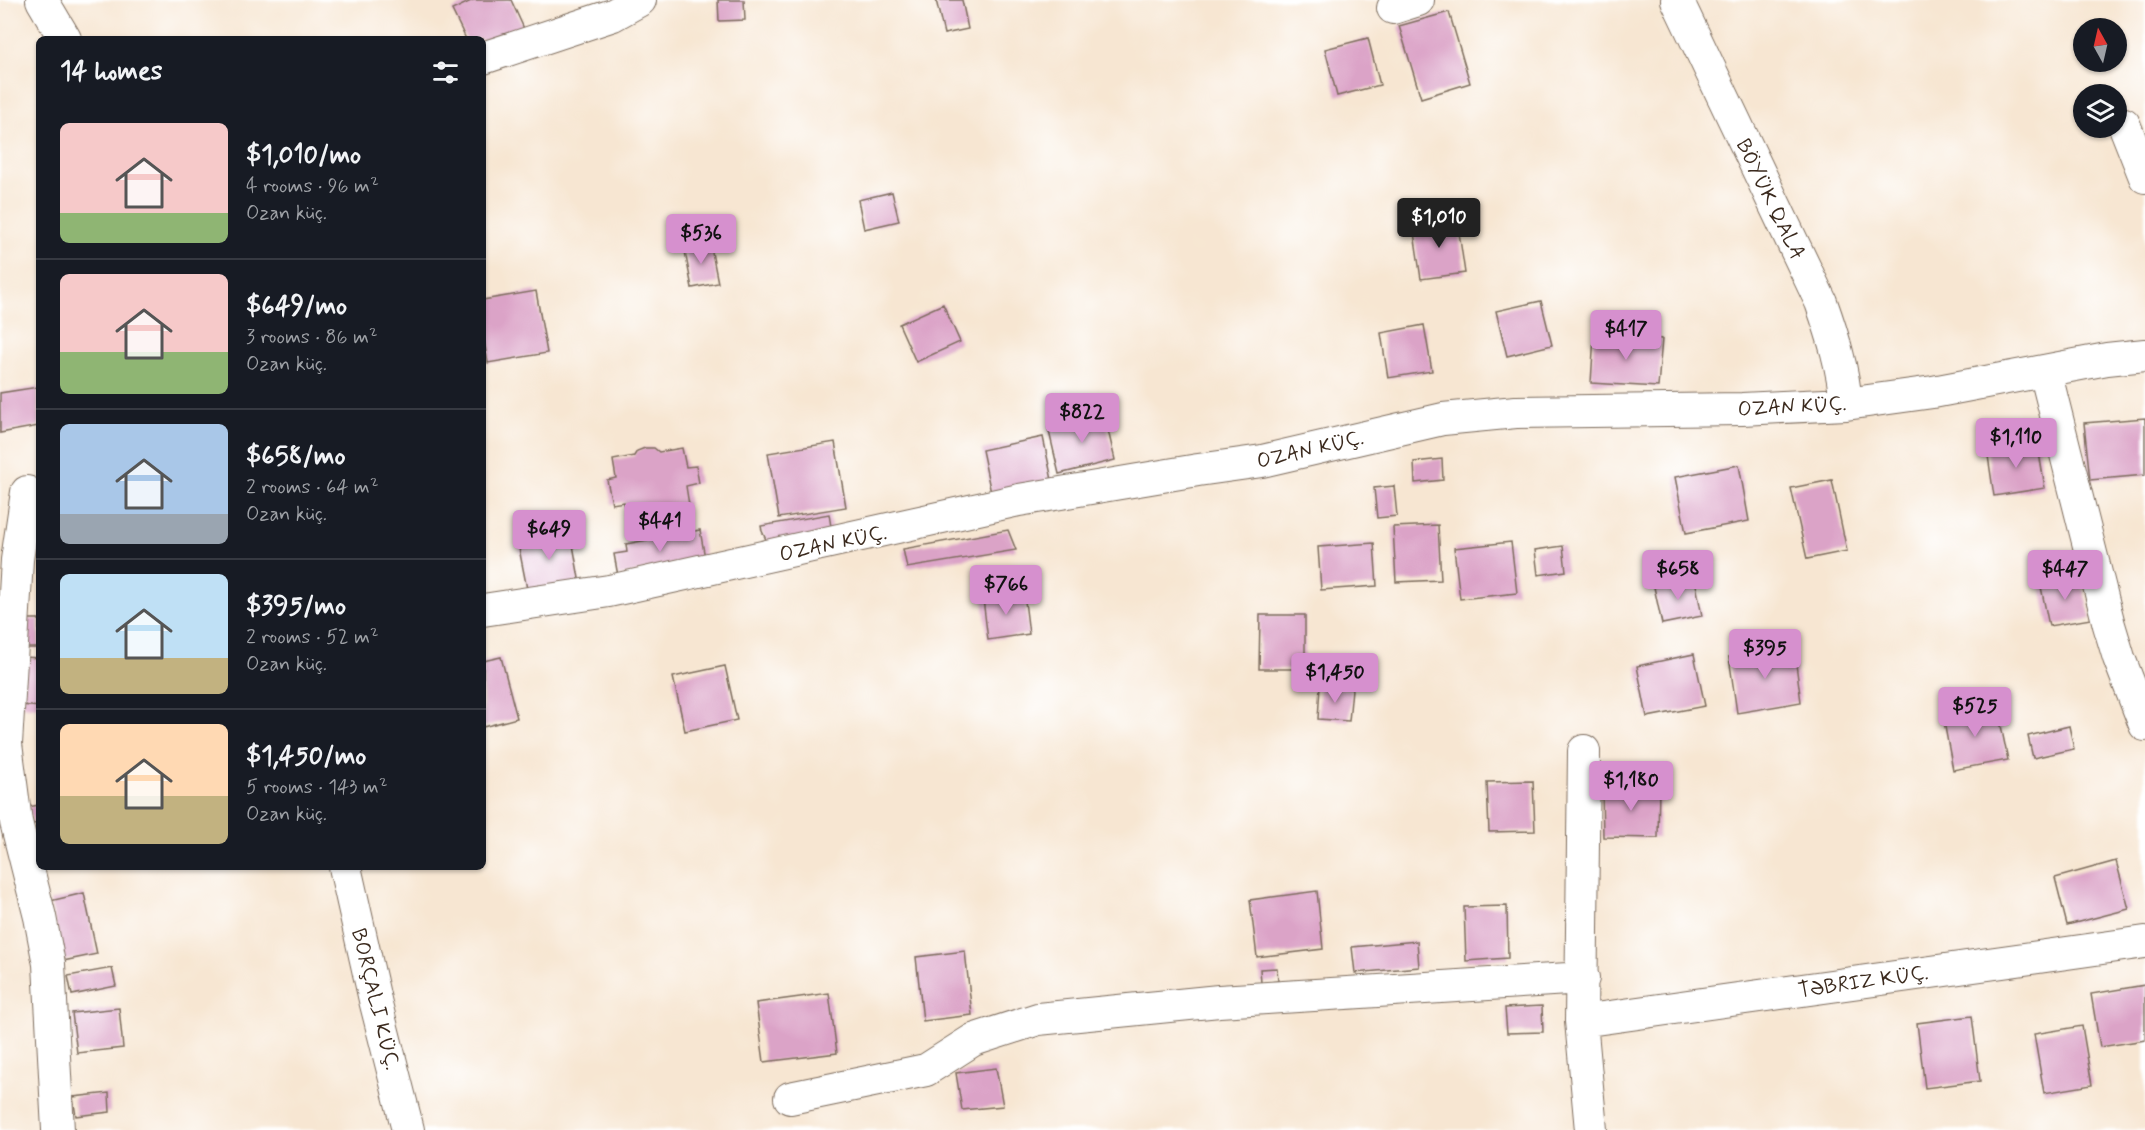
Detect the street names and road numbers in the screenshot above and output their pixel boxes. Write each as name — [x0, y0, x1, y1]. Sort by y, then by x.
street label: BÖYÜK QALA — [1729, 134, 1811, 265]
street label: OZAN KÜÇ. — [1737, 390, 1847, 424]
street label: OZAN KÜÇ. — [1254, 424, 1367, 476]
street label: OZAN KÜÇ. — [777, 519, 889, 569]
street label: BORÇALI KÜÇ. — [344, 925, 406, 1073]
street label: TƏBRIZ KÜÇ. — [1796, 959, 1930, 1005]

